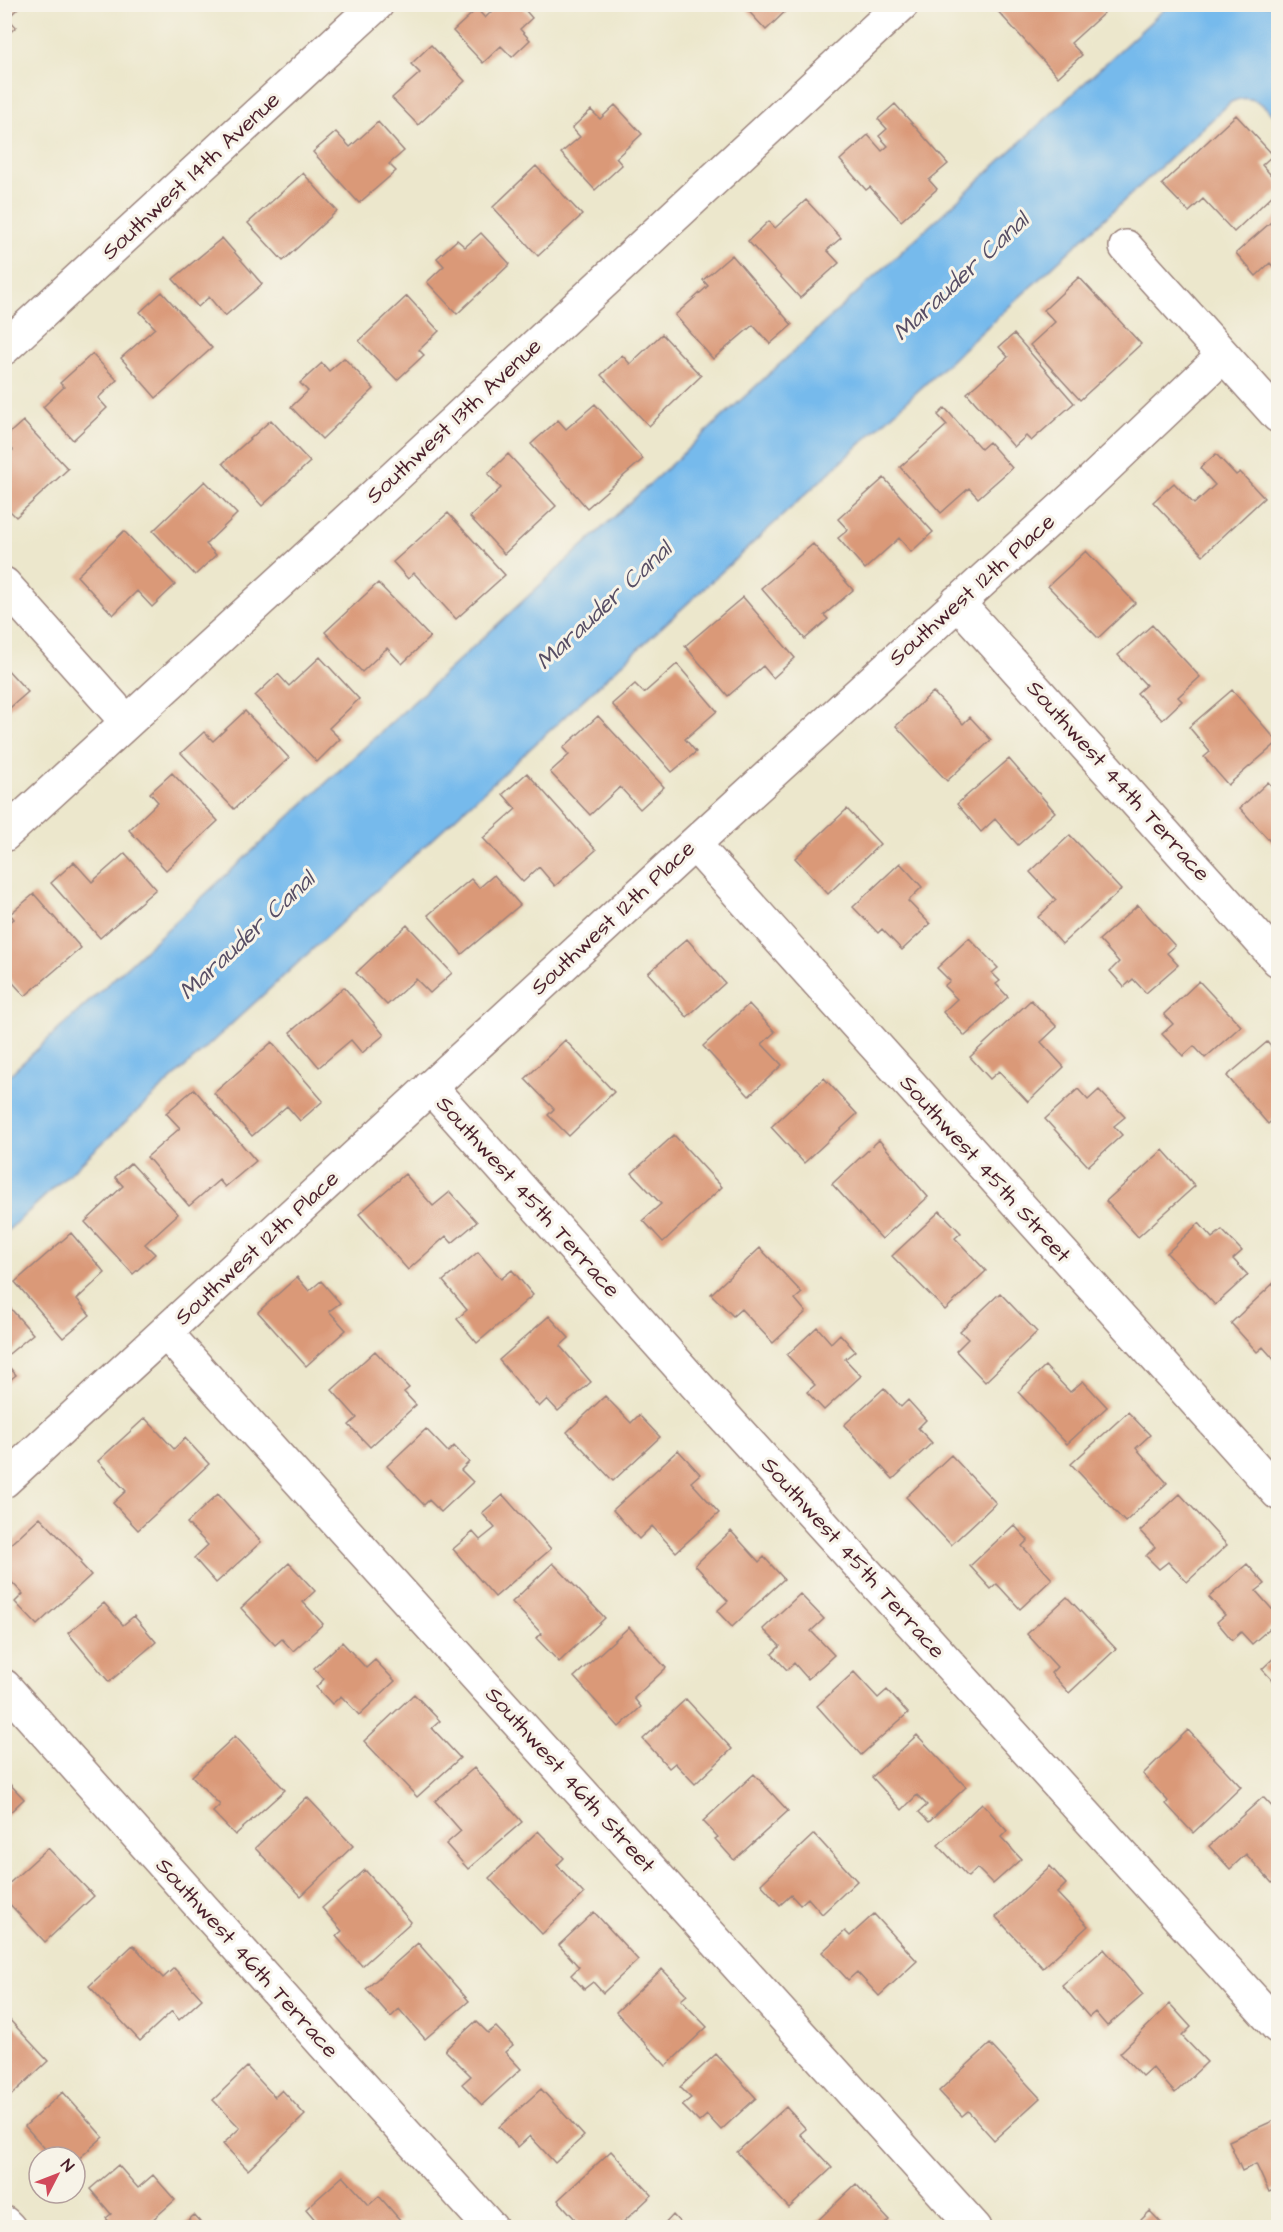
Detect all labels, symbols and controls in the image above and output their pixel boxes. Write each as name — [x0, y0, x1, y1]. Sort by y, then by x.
street label: Southwest 14th Avenue — [95, 85, 287, 267]
water label: Marauder Canal — [885, 203, 1039, 349]
street label: Southwest 13th Avenue — [359, 331, 549, 511]
street label: Southwest 12th Place — [882, 507, 1062, 673]
water label: Marauder Canal — [528, 532, 682, 678]
street label: Southwest 44th Terrace — [1019, 674, 1217, 889]
street label: Southwest 12th Place — [524, 833, 702, 1002]
water label: Marauder Canal — [171, 862, 325, 1008]
street label: Southwest 45th Street — [892, 1068, 1078, 1270]
street label: Southwest 45th Terrace — [429, 1089, 627, 1305]
street label: Southwest 12th Place — [168, 1163, 346, 1332]
street label: Southwest 45th Terrace — [754, 1450, 952, 1666]
street label: Southwest 46th Street — [478, 1680, 662, 1880]
street label: Southwest 46th Terrace — [148, 1851, 346, 2065]
north arrow — [27, 2145, 87, 2205]
text: N — [56, 2155, 79, 2177]

